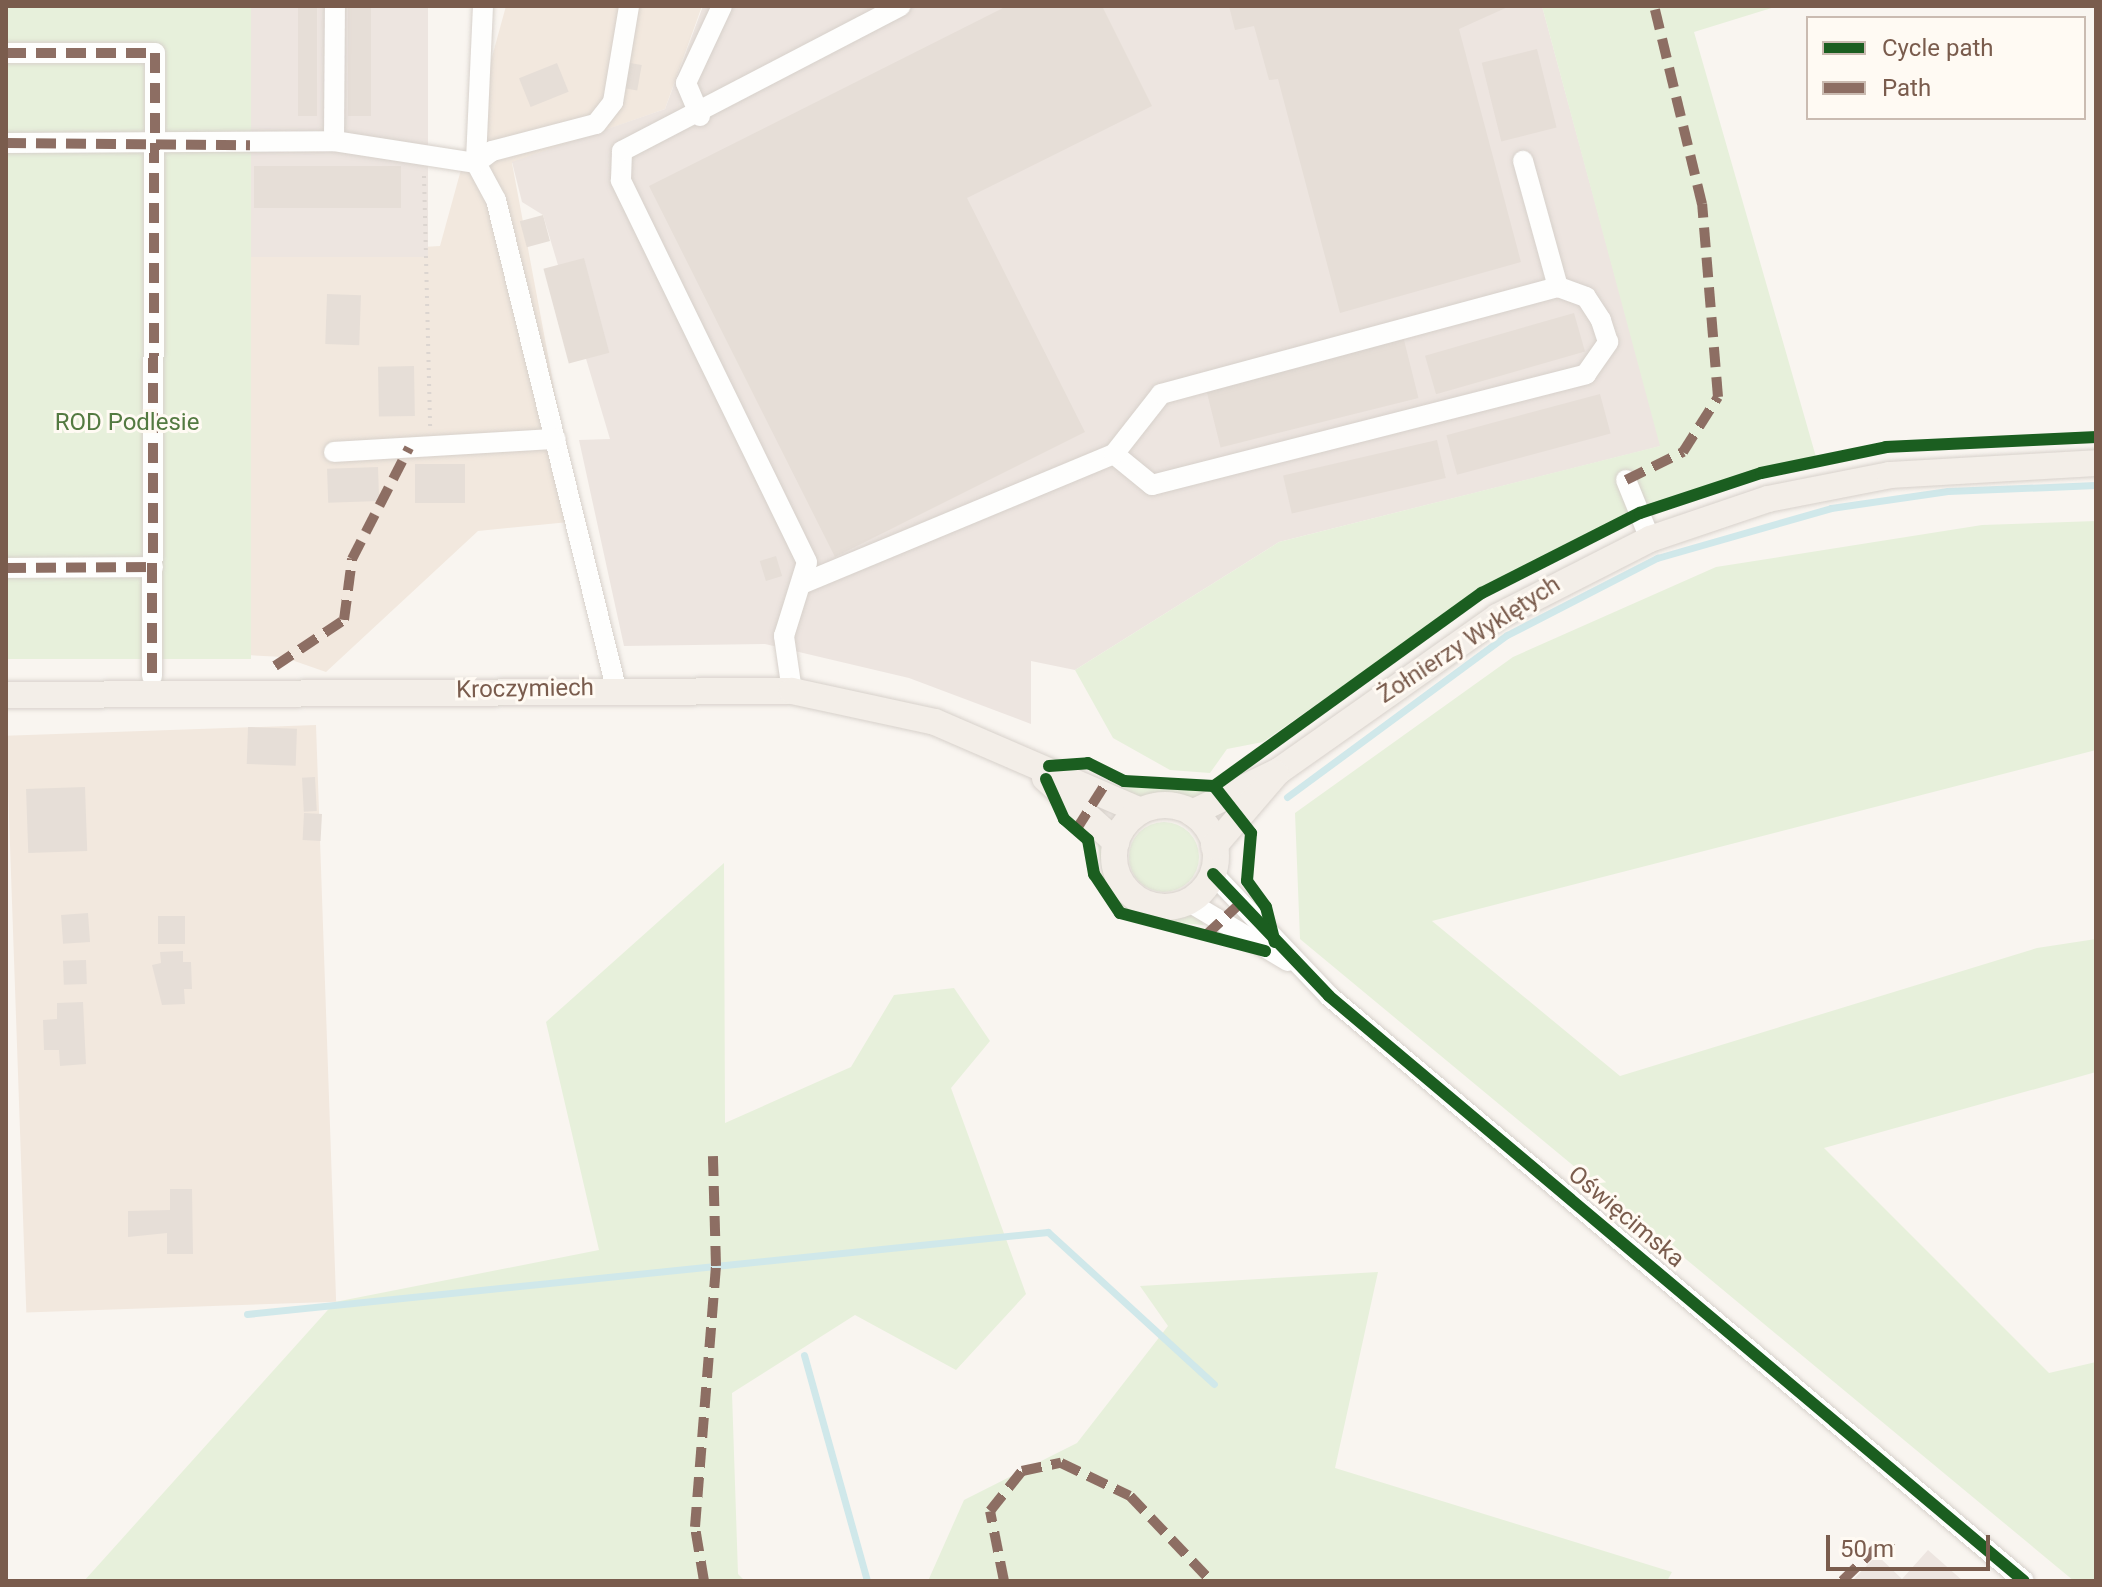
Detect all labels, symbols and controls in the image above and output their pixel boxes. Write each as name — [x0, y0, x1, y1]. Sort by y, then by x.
legend — [1806, 16, 2086, 120]
text: Cycle path — [1882, 34, 1994, 62]
text: Path — [1882, 74, 1931, 102]
park label: ROD Podlesie — [55, 409, 199, 437]
street label: Żołnierzy Wyklętych — [1372, 570, 1566, 710]
street label: Kroczymiech — [456, 673, 594, 705]
street label: Oświęcimska — [1562, 1160, 1690, 1274]
scale bar — [1830, 1519, 1994, 1569]
text: 50 m — [1840, 1535, 1894, 1563]

